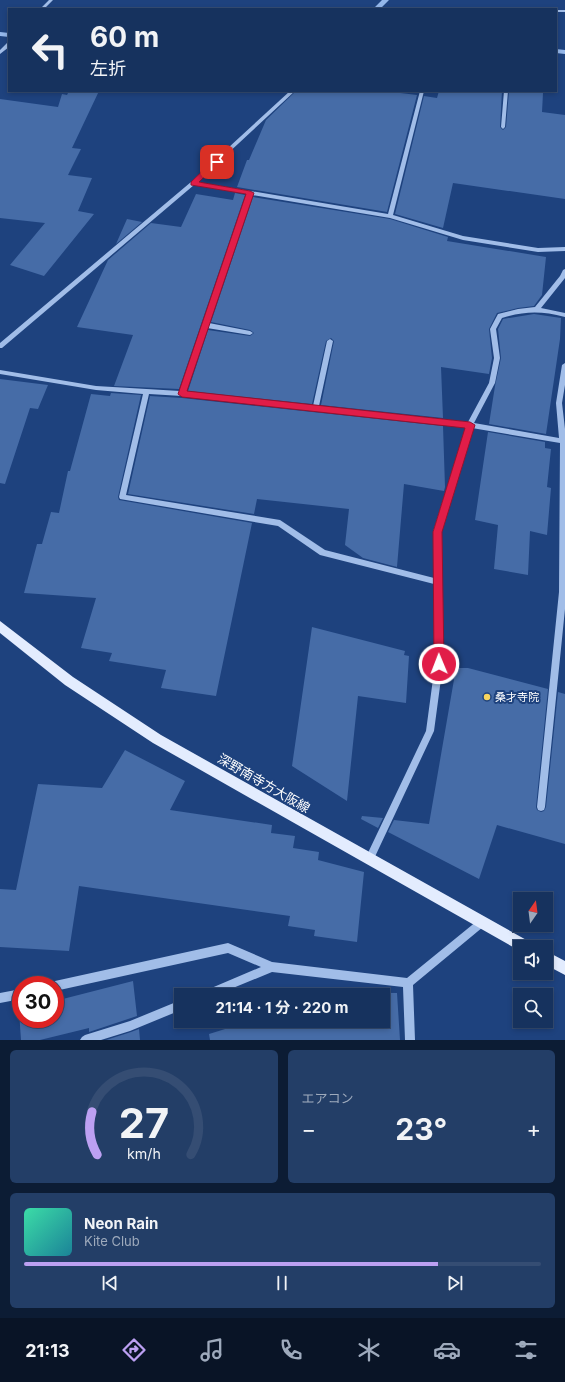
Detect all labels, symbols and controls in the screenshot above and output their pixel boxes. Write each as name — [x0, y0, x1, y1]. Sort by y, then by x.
text: 60 m — [90, 20, 159, 54]
icon: left — [24, 24, 76, 76]
text: 左折 — [90, 58, 126, 79]
pin — [200, 145, 234, 179]
icon: arrive — [206, 151, 228, 173]
position arrow — [418, 643, 460, 685]
place label: 桑才寺院 — [495, 690, 539, 704]
marker: 桑才寺院 — [482, 692, 492, 702]
street label: 深野南寺方大阪線 — [215, 750, 313, 816]
north arrow — [513, 892, 553, 932]
map controls — [513, 892, 553, 1028]
button: sound — [513, 940, 553, 980]
speed limit sign: 30 — [12, 976, 64, 1028]
button: search — [513, 988, 553, 1028]
text: 21:14 · 1 分 · 220 m — [215, 998, 349, 1017]
text: エアコン — [302, 1090, 354, 1106]
text: 27 — [119, 1097, 169, 1147]
text: 23° — [395, 1111, 447, 1147]
text: − — [302, 1116, 316, 1142]
text: + — [526, 1116, 541, 1142]
text: km/h — [127, 1144, 161, 1161]
text: Neon Rain — [84, 1214, 158, 1233]
text: Kite Club — [84, 1233, 140, 1249]
icon: previous — [99, 1272, 121, 1294]
icon: pause — [271, 1272, 293, 1294]
icon: next — [444, 1272, 466, 1294]
icon: directions — [120, 1336, 148, 1364]
icon: music — [198, 1336, 226, 1364]
icon: phone — [277, 1336, 305, 1364]
icon: climate — [355, 1336, 383, 1364]
icon: car — [433, 1336, 461, 1364]
icon: filters — [512, 1336, 540, 1364]
text: 21:13 — [25, 1340, 70, 1361]

